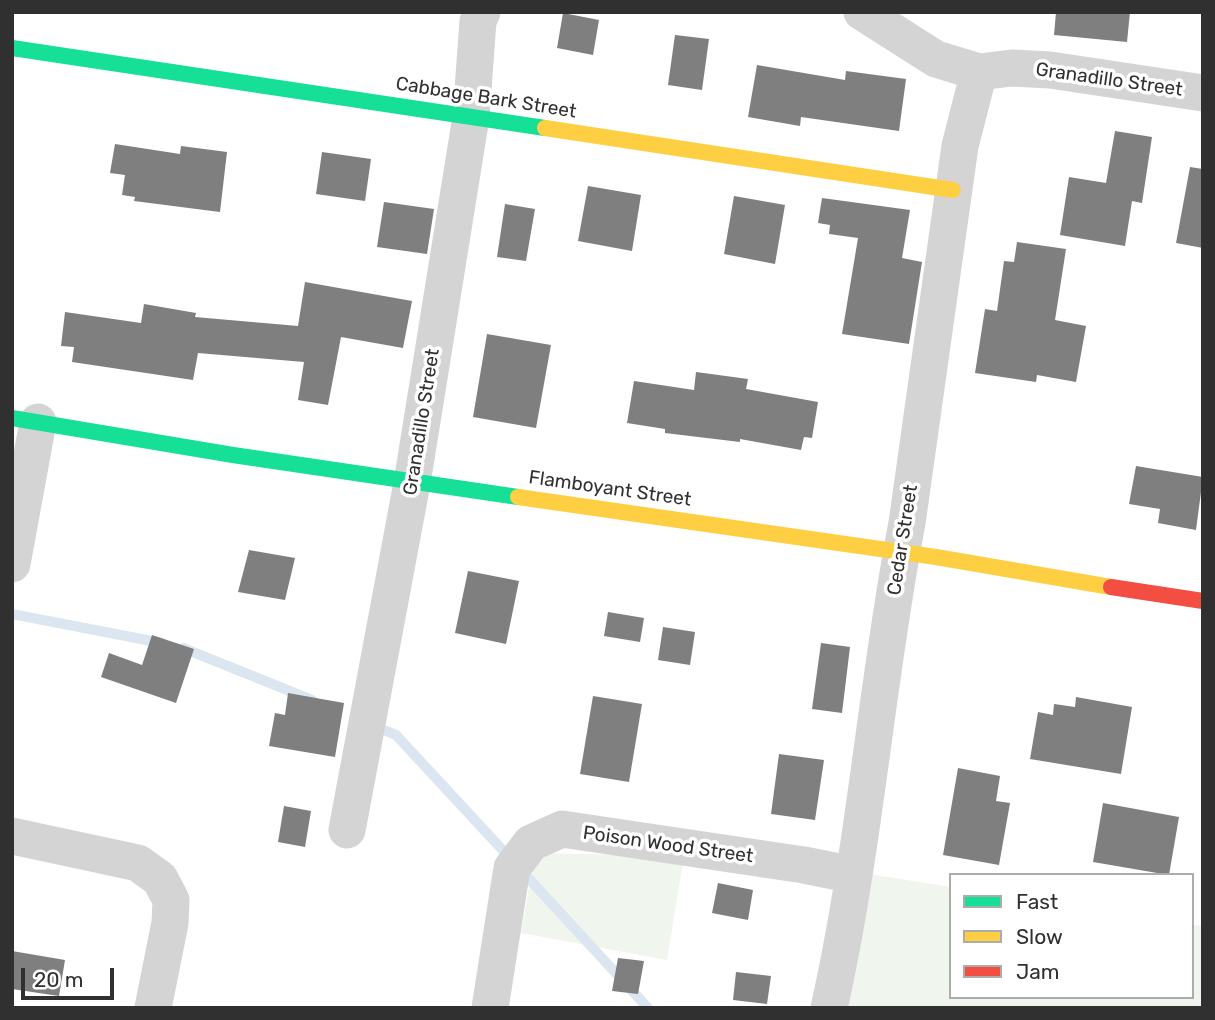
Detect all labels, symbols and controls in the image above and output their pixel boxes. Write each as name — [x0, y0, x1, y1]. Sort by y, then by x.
street label: Granadillo Street — [1034, 58, 1184, 102]
street label: Cabbage Bark Street — [394, 72, 578, 124]
street label: Granadillo Street — [399, 347, 445, 497]
street label: Flamboyant Street — [527, 466, 693, 512]
street label: Cedar Street — [883, 483, 923, 597]
street label: Poison Wood Street — [581, 822, 755, 868]
legend — [949, 873, 1194, 999]
text: Fast — [1016, 889, 1058, 914]
text: Slow — [1016, 924, 1063, 949]
scale bar — [24, 954, 117, 998]
text: Jam — [1016, 959, 1060, 984]
text: 20 m — [34, 967, 83, 992]

